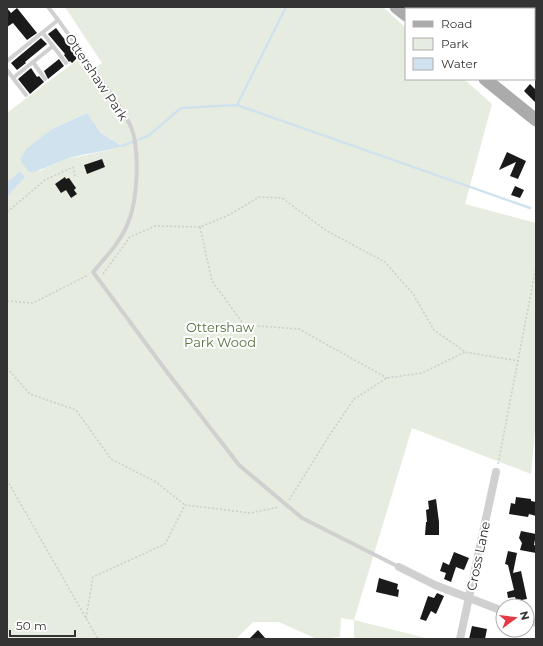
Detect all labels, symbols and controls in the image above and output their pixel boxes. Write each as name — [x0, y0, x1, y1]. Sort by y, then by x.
legend — [405, 8, 535, 80]
text: Road — [441, 16, 472, 31]
street label: Ottershaw Park — [62, 31, 132, 124]
text: Park — [441, 36, 469, 51]
text: Water — [441, 56, 478, 71]
park label: Ottershaw Park Wood — [184, 319, 256, 350]
street label: Cross Lane — [463, 520, 493, 592]
north arrow — [495, 598, 535, 638]
text: N — [517, 609, 533, 622]
scale bar — [10, 612, 75, 638]
text: 50 m — [16, 618, 47, 633]

